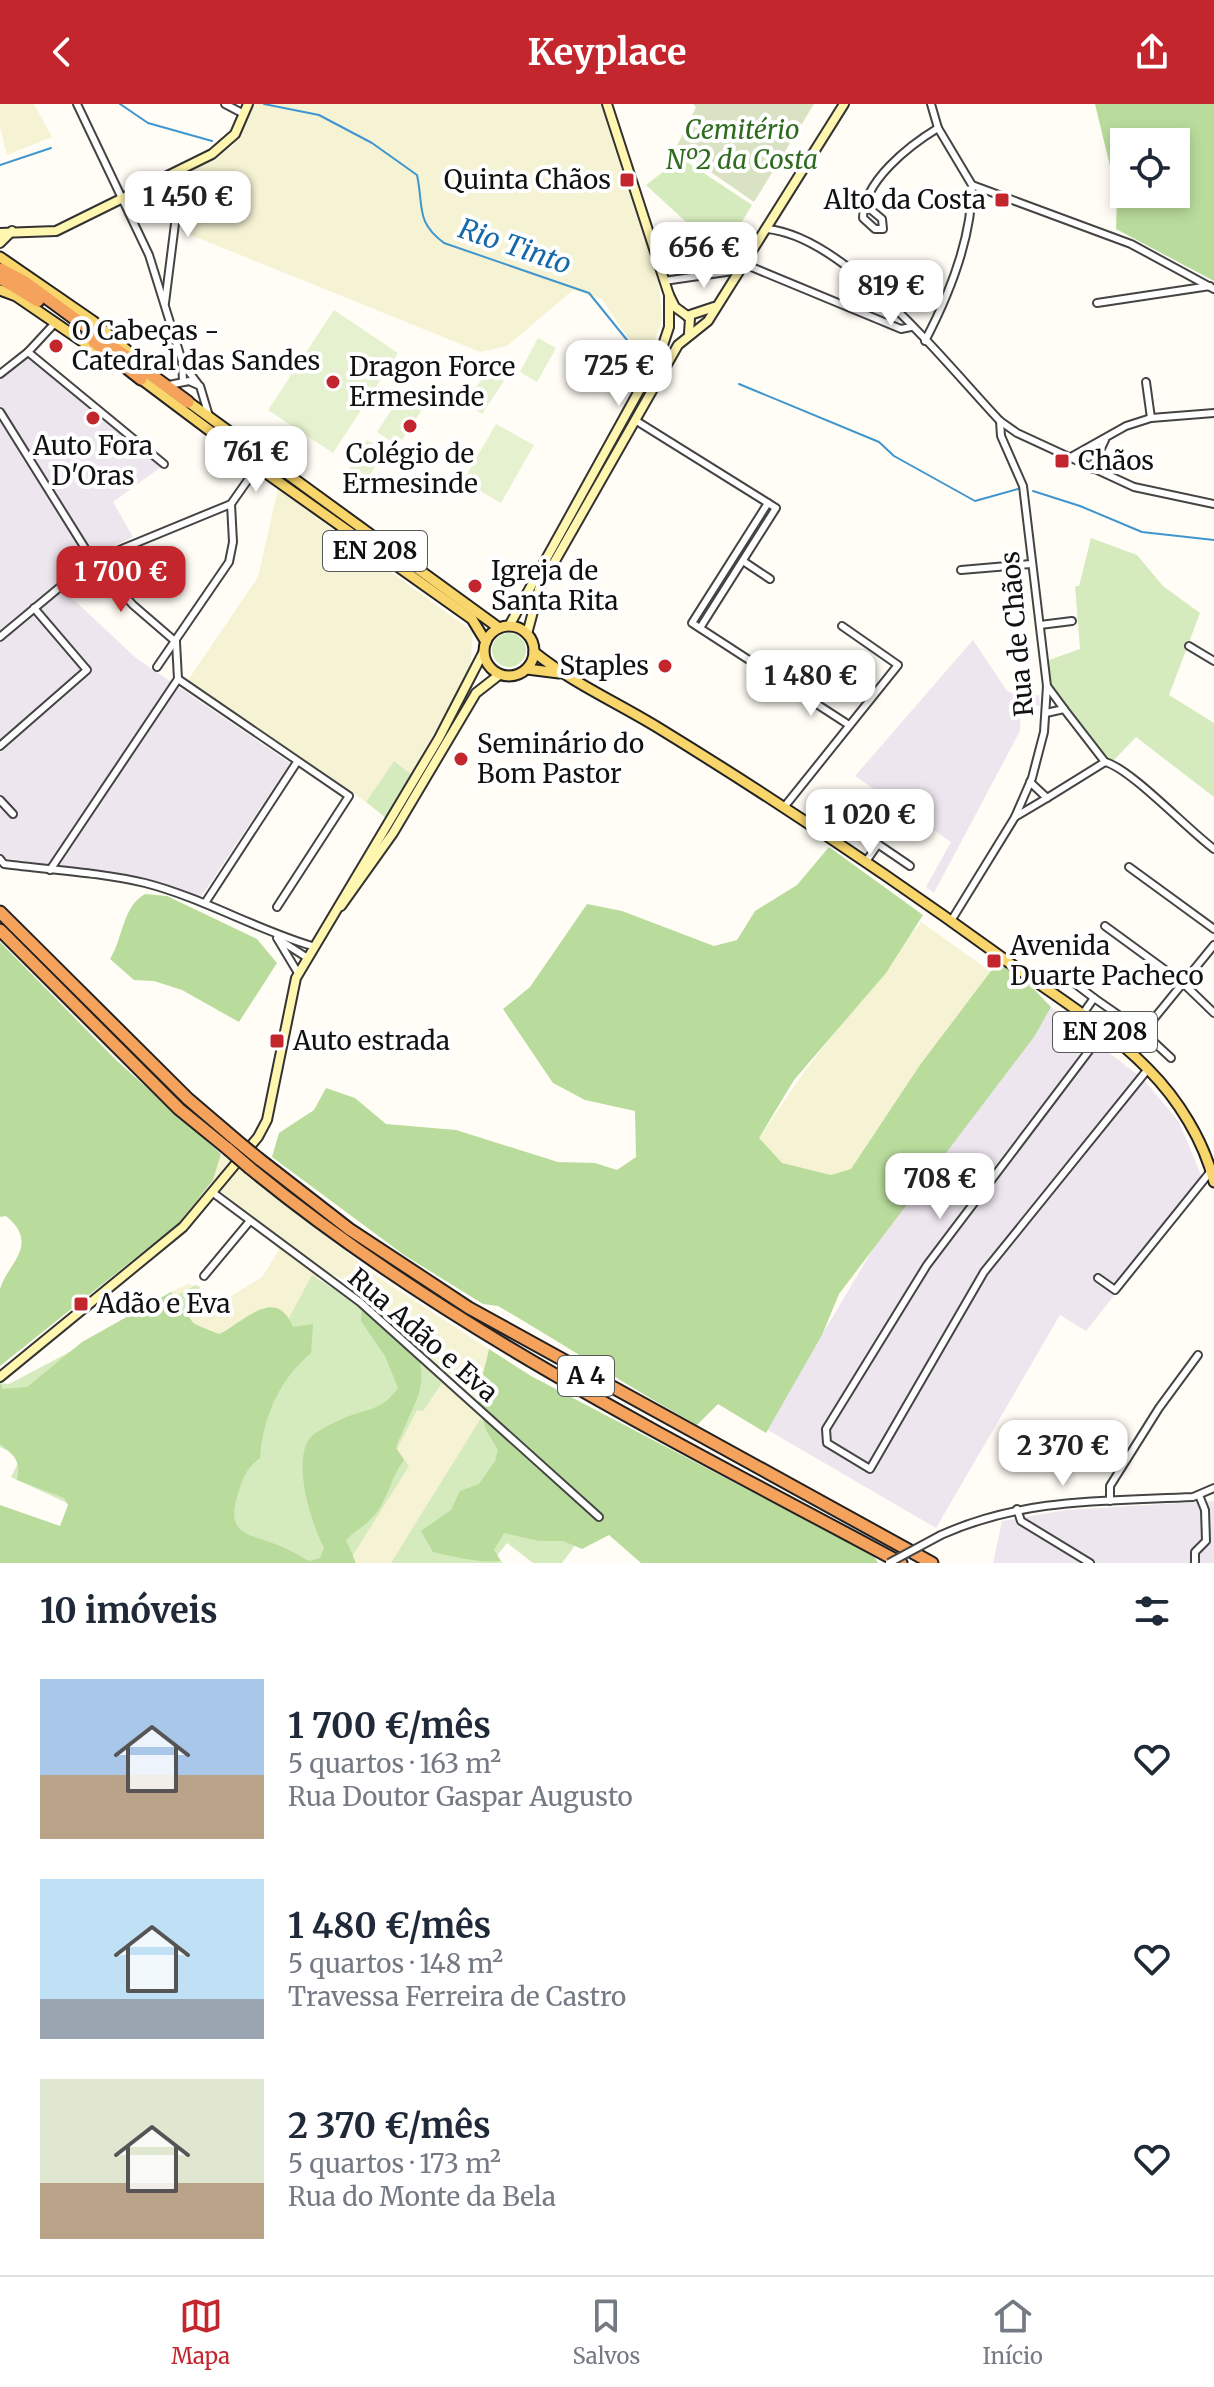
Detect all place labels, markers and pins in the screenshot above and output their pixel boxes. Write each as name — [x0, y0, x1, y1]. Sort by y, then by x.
place label: Quinta Chãos — [444, 163, 611, 196]
pin: 1 450 € — [114, 171, 262, 239]
marker: Quinta Chãos — [618, 171, 636, 189]
place label: Alto da Costa — [823, 183, 986, 216]
marker: Alto da Costa — [993, 191, 1011, 209]
pin: 656 € — [648, 222, 760, 290]
pin: 819 € — [835, 260, 947, 328]
place label: O Cabeças - Catedral das Sandes — [72, 314, 320, 377]
marker: O Cabeças - Catedral das Sandes — [47, 337, 65, 355]
pin: 725 € — [563, 340, 675, 408]
place label: Dragon Force Ermesinde — [349, 350, 515, 413]
marker: Dragon Force Ermesinde — [324, 373, 342, 391]
marker: Auto Fora D'Oras — [84, 409, 102, 427]
marker: Colégio de Ermesinde — [401, 417, 419, 435]
pin: 761 € — [200, 426, 312, 494]
place label: Auto Fora D'Oras — [32, 429, 153, 492]
place label: Colégio de Ermesinde — [342, 437, 478, 500]
place label: Chãos — [1078, 444, 1154, 477]
marker: Chãos — [1053, 452, 1071, 470]
pin: 1 700 € — [47, 546, 195, 614]
place label: Igreja de Santa Rita — [491, 554, 619, 617]
marker: Igreja de Santa Rita — [466, 577, 484, 595]
place label: Staples — [559, 649, 649, 682]
pin: 1 480 € — [737, 650, 885, 718]
marker: Staples — [656, 657, 674, 675]
place label: Seminário do Bom Pastor — [477, 727, 644, 790]
marker: Seminário do Bom Pastor — [452, 750, 470, 768]
pin: 1 020 € — [796, 789, 944, 857]
place label: Avenida Duarte Pacheco — [1009, 929, 1204, 992]
marker: Avenida Duarte Pacheco — [985, 952, 1003, 970]
place label: Auto estrada — [292, 1024, 450, 1057]
marker: Auto estrada — [268, 1032, 286, 1050]
pin: 708 € — [884, 1153, 996, 1221]
place label: Adão e Eva — [96, 1287, 231, 1320]
marker: Adão e Eva — [72, 1295, 90, 1313]
pin: 2 370 € — [989, 1420, 1137, 1488]

